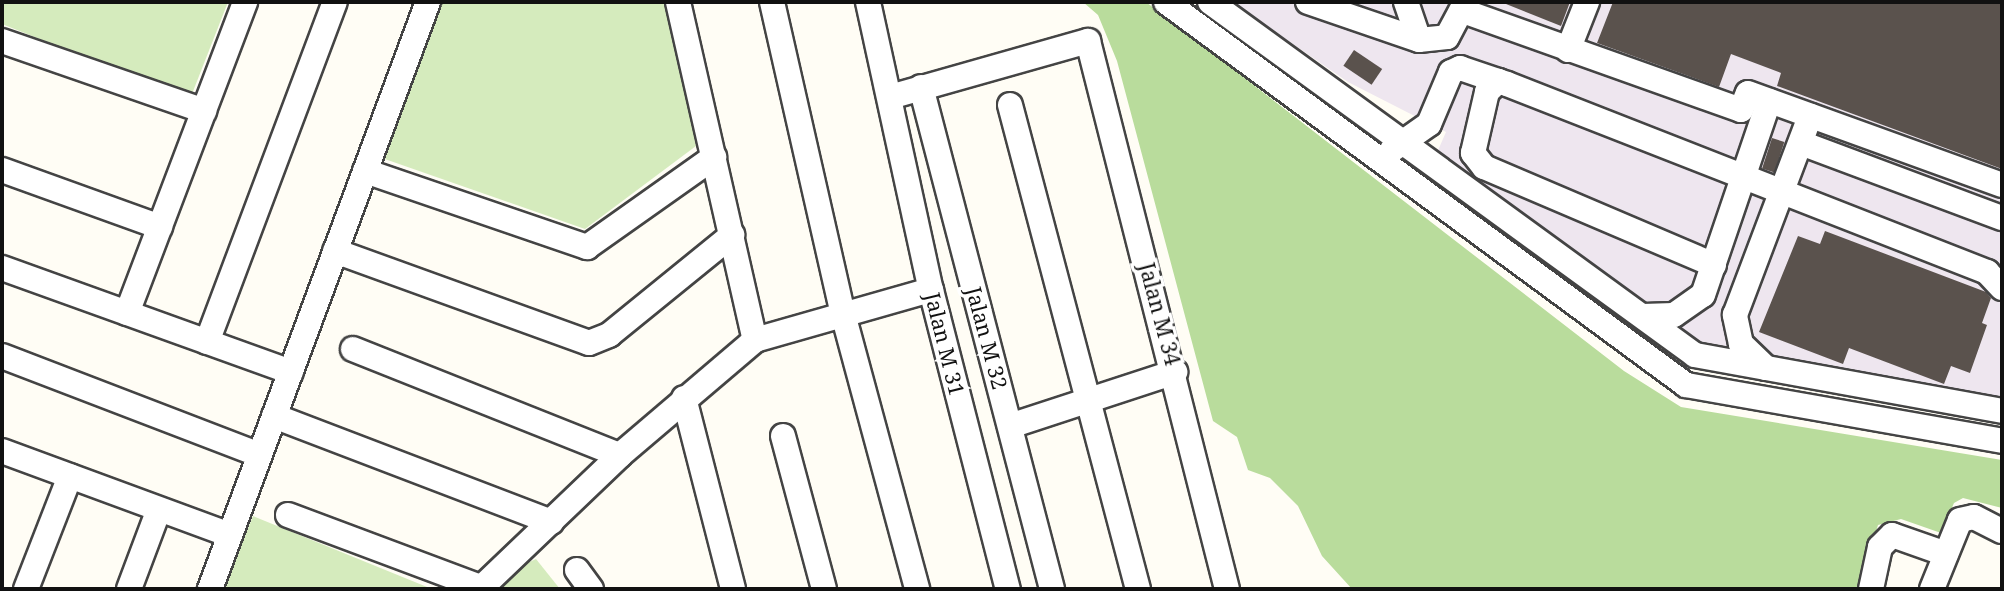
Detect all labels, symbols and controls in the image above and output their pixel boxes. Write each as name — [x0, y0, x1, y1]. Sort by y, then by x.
street label: Jalan M 34 — [1134, 260, 1186, 368]
street label: Jalan M 32 — [961, 284, 1013, 392]
street label: Jalan M 31 — [920, 290, 970, 398]

